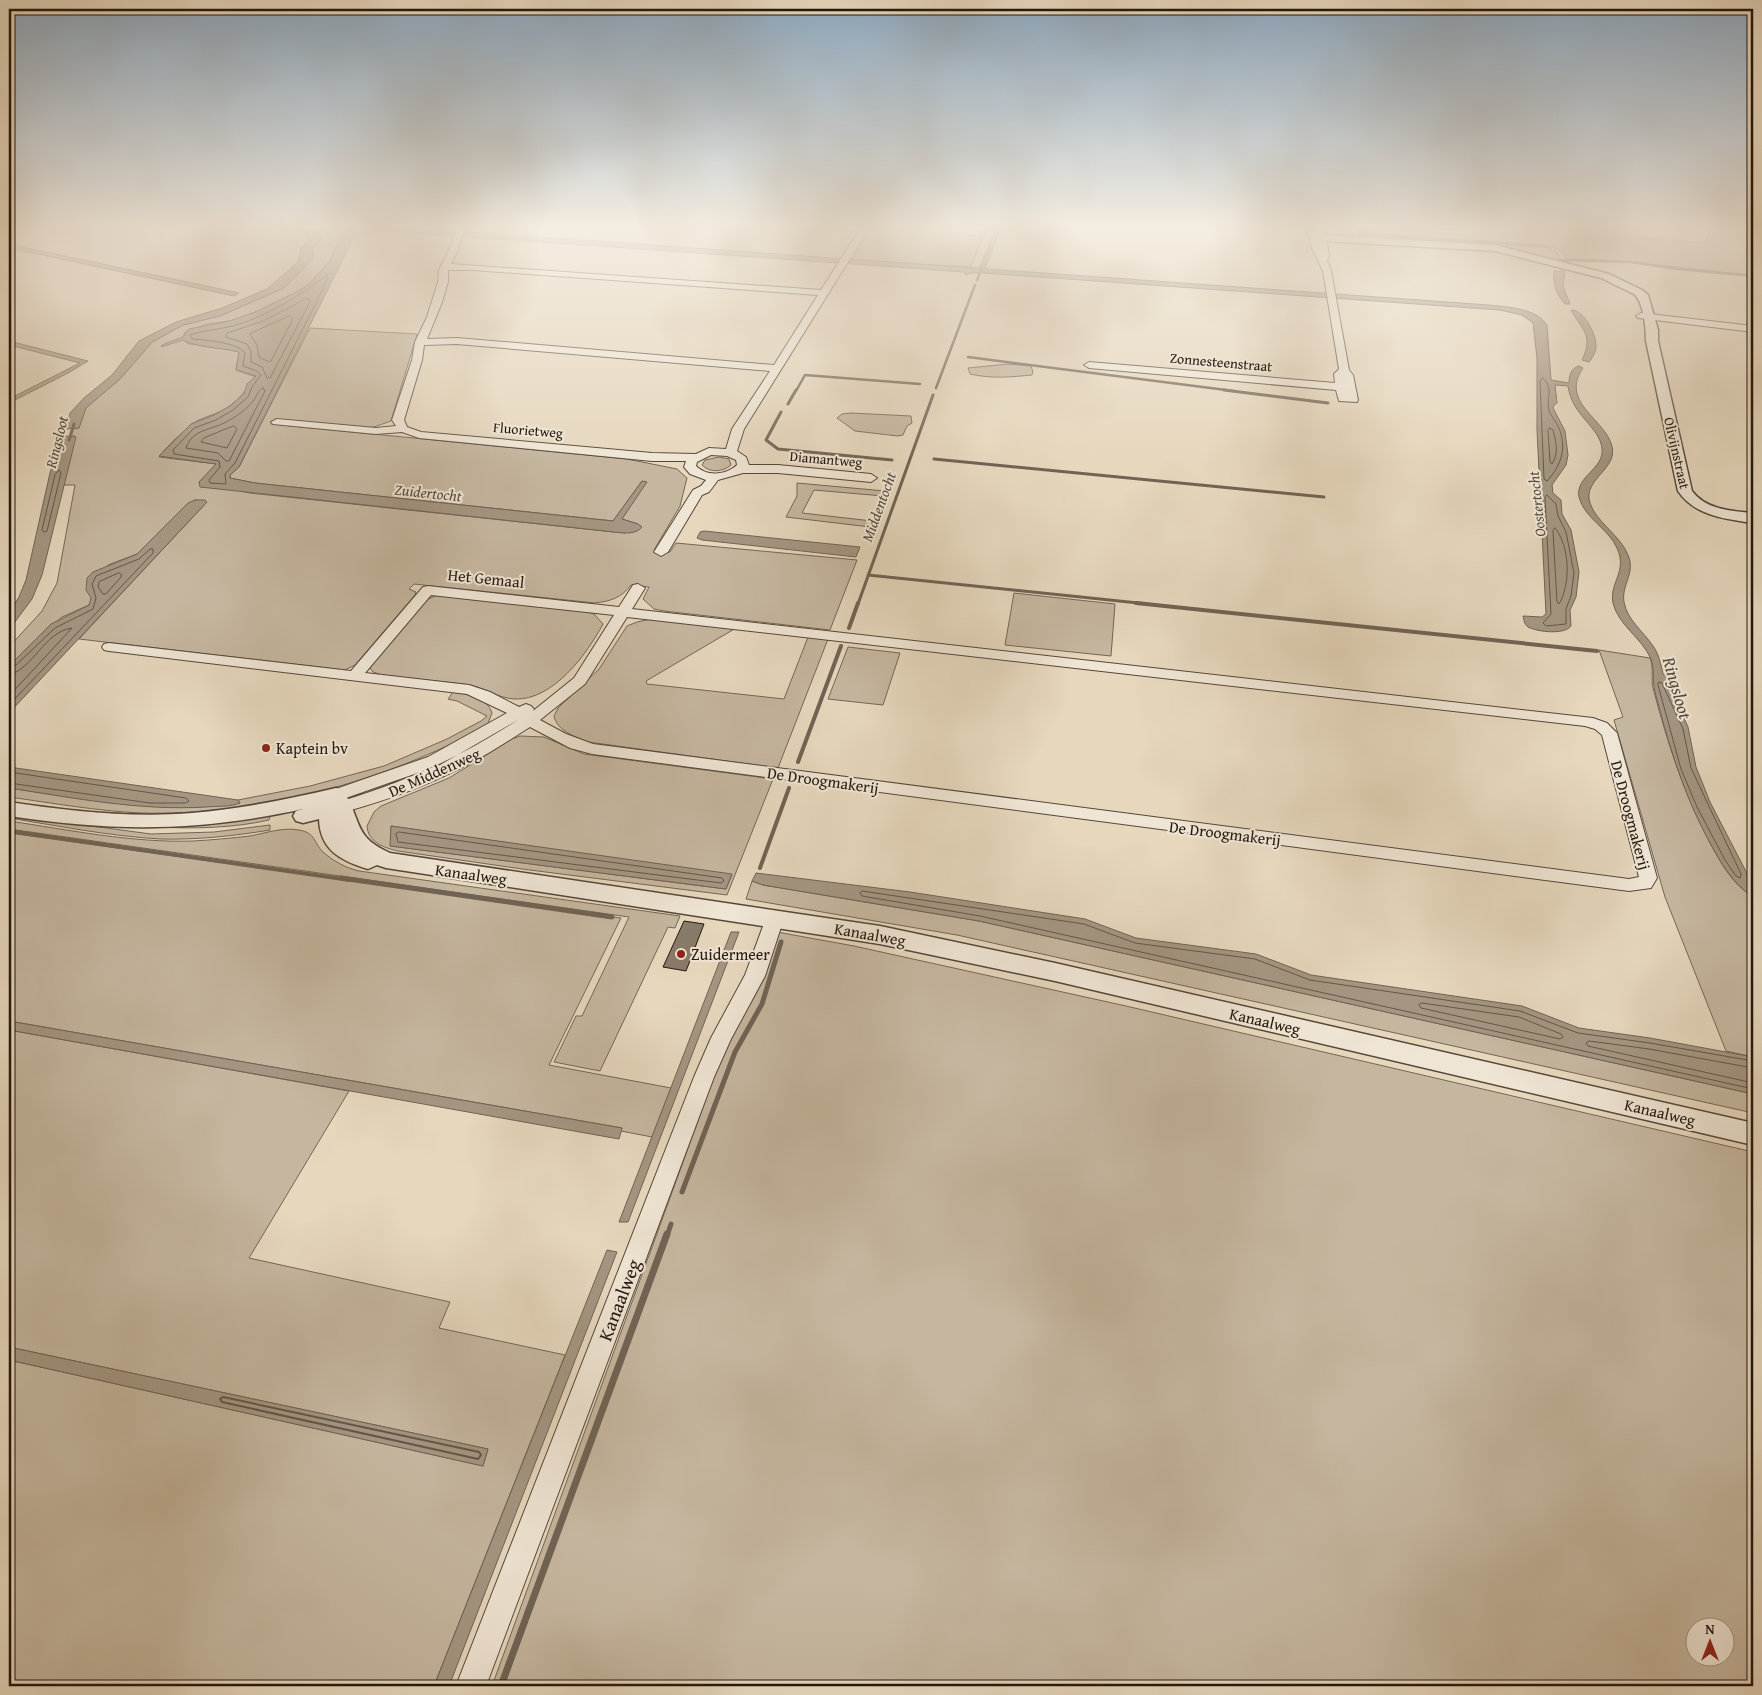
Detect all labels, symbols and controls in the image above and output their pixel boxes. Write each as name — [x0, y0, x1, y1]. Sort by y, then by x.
street label: Zonnesteenstraat — [1169, 348, 1273, 376]
water label: Ringsloot — [40, 413, 73, 471]
street label: Olivijnstraat — [1659, 415, 1695, 491]
street label: Fluorietweg — [492, 417, 564, 443]
street label: Diamantweg — [789, 446, 863, 472]
water label: Middentocht — [856, 469, 901, 545]
water label: Oostertocht — [1523, 470, 1550, 538]
water label: Zuidertocht — [393, 479, 463, 506]
street label: Het Gemaal — [446, 562, 526, 594]
water label: Ringsloot — [1655, 653, 1699, 722]
place label: Kaptein bv — [276, 736, 348, 760]
street label: De Middenweg — [384, 741, 484, 803]
marker: Kaptein bv — [260, 742, 272, 754]
street label: De Droogmakerij — [1605, 758, 1657, 872]
street label: De Droogmakerij — [766, 760, 880, 800]
street label: De Droogmakerij — [1168, 814, 1282, 852]
street label: Kanaalweg — [434, 857, 508, 891]
street label: Kanaalweg — [832, 916, 908, 952]
place label: Zuidermeer — [691, 942, 770, 966]
marker: Zuidermeer — [675, 948, 687, 960]
street label: Kanaalweg — [1227, 1001, 1303, 1041]
street label: Kanaalweg — [1622, 1092, 1698, 1132]
street label: Kanaalweg — [591, 1254, 648, 1345]
north arrow — [1684, 1618, 1734, 1668]
text: N — [1705, 1619, 1715, 1639]

